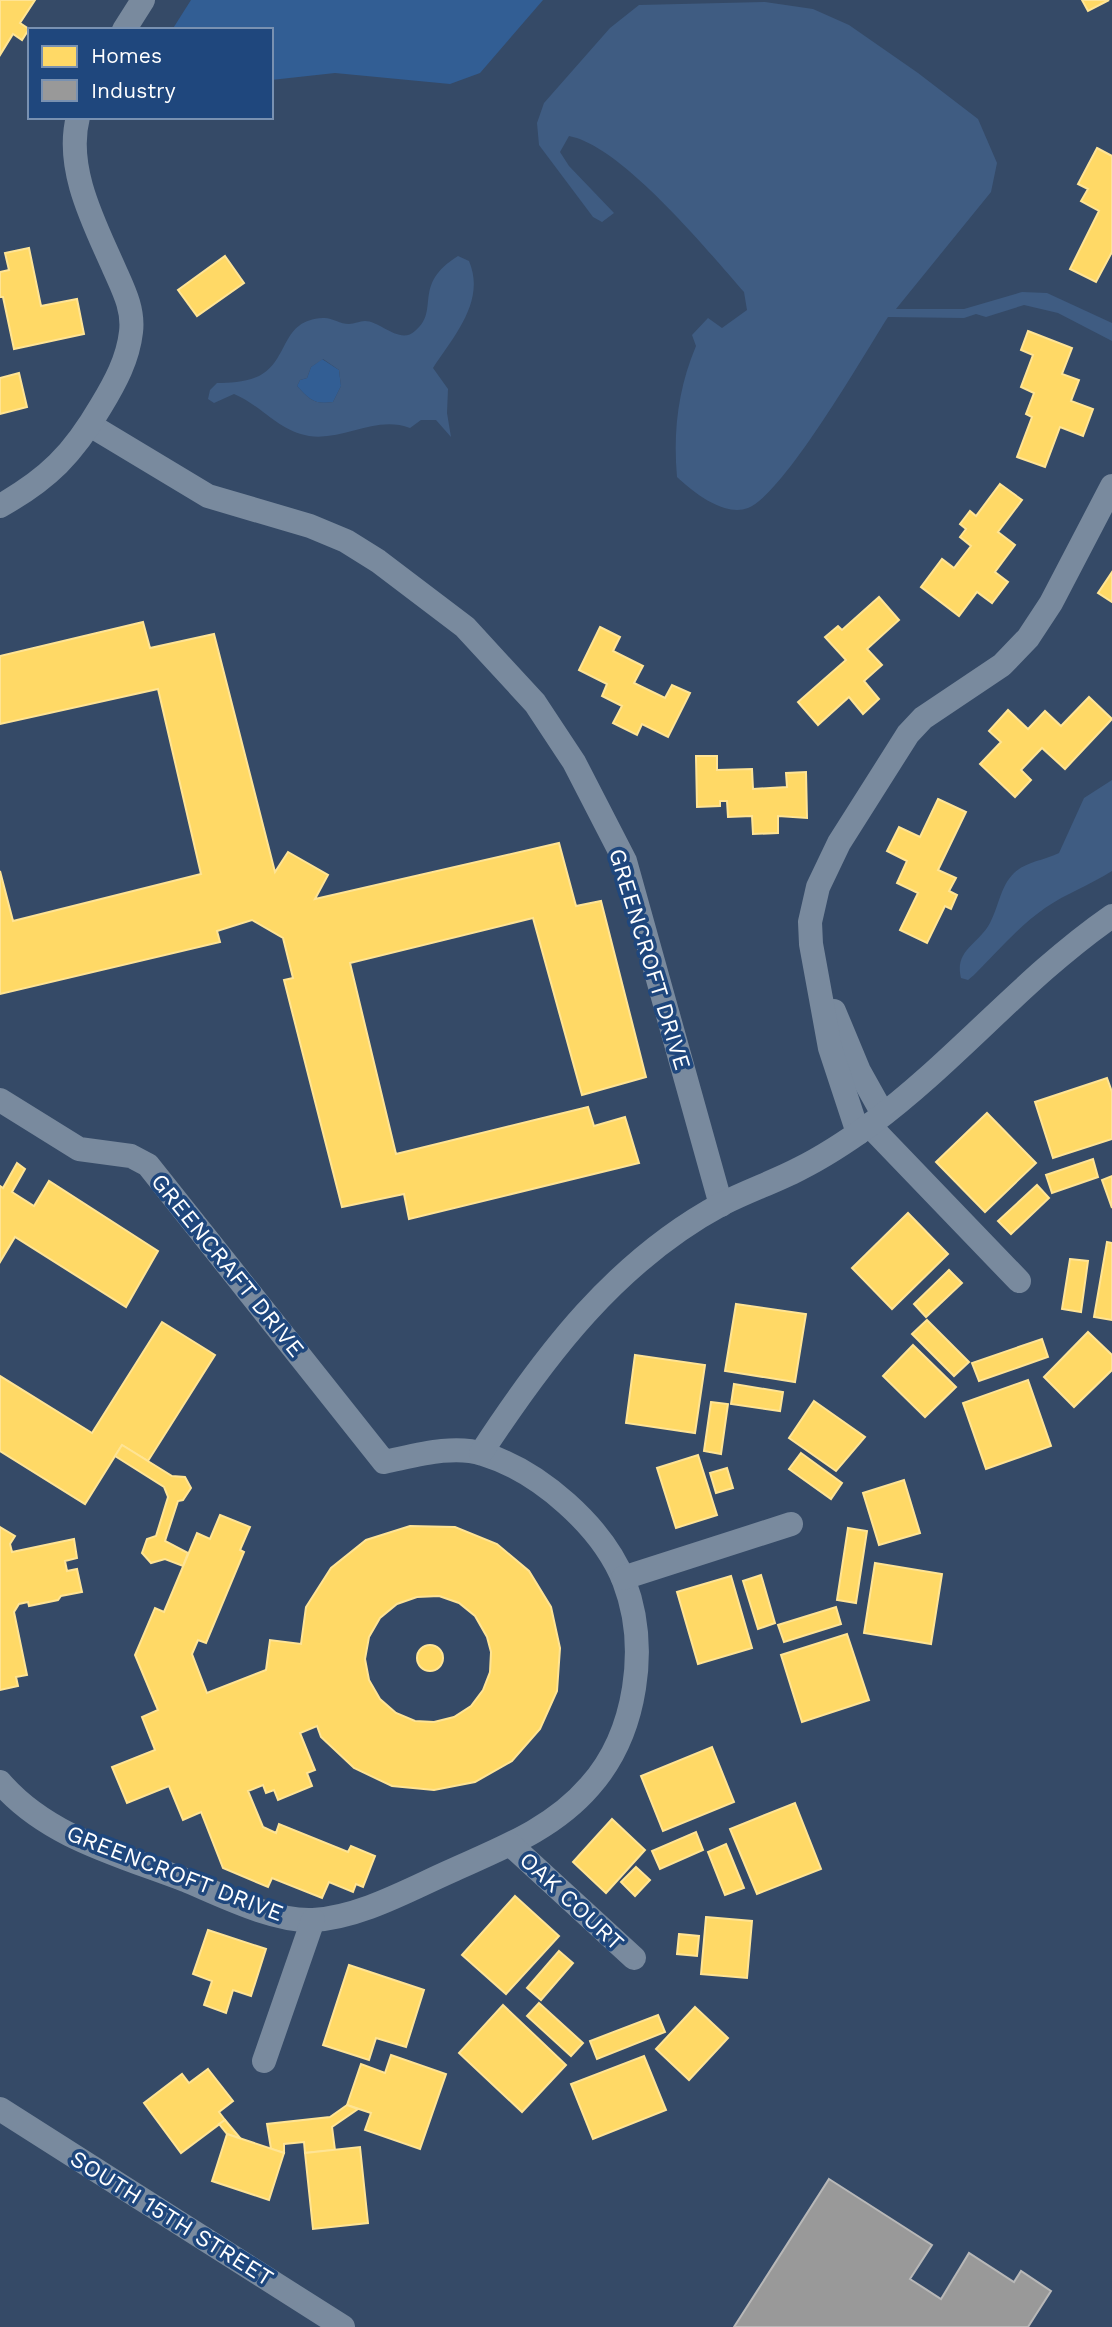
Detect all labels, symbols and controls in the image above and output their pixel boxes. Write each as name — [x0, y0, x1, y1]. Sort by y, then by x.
legend — [28, 28, 273, 119]
text: Homes — [91, 43, 162, 68]
text: Industry — [91, 78, 176, 103]
street label: GREENCROFT DRIVE — [603, 845, 696, 1073]
street label: GREENCRAFT DRIVE — [145, 1168, 310, 1362]
street label: GREENCROFT DRIVE — [63, 1820, 287, 1927]
street label: OAK COURT — [514, 1846, 629, 1956]
street label: SOUTH 15TH STREET — [65, 2145, 278, 2292]

